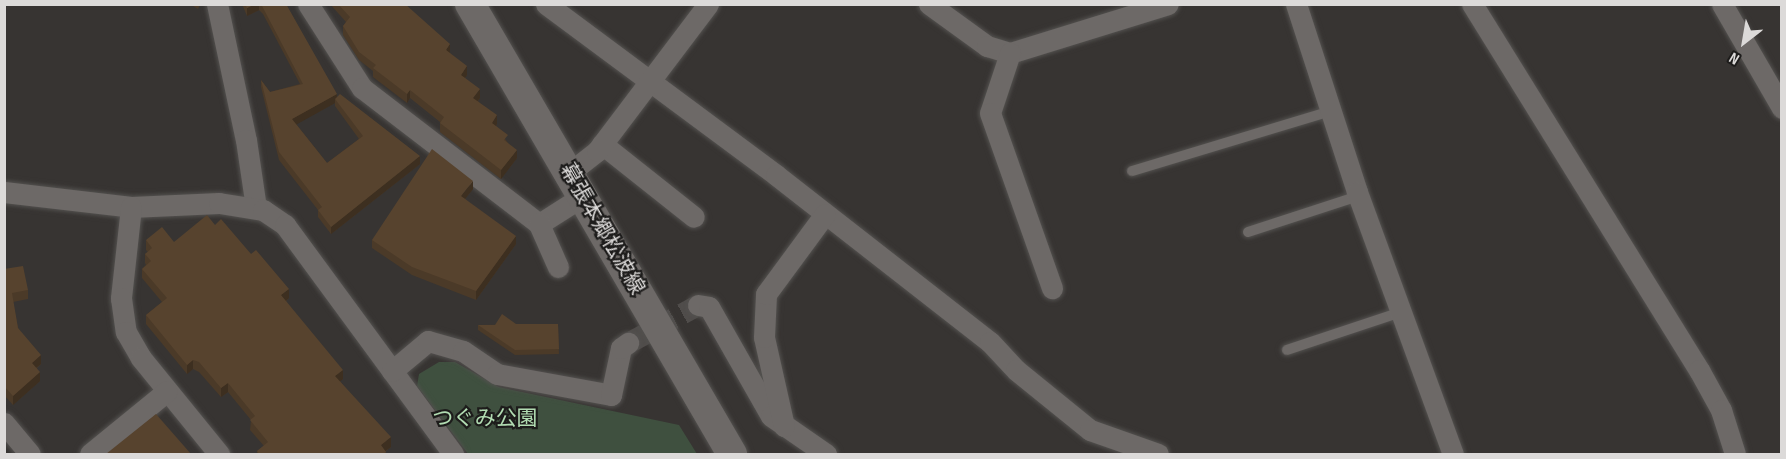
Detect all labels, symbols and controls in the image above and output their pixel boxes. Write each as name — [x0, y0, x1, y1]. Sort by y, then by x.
north arrow — [1714, 12, 1774, 72]
text: N — [1726, 48, 1743, 68]
street label: 幕張本郷松波線 — [554, 159, 650, 299]
park label: つぐみ公園 — [433, 406, 537, 432]

